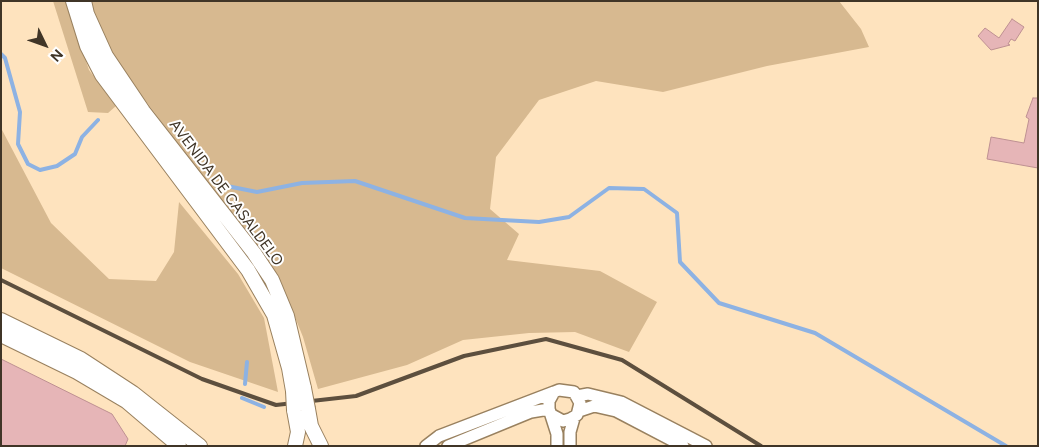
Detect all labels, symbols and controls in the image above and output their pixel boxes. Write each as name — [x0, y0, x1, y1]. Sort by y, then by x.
north arrow — [20, 20, 70, 70]
text: N — [47, 46, 66, 65]
street label: AVENIDA DE CASALDELO — [165, 116, 287, 270]

